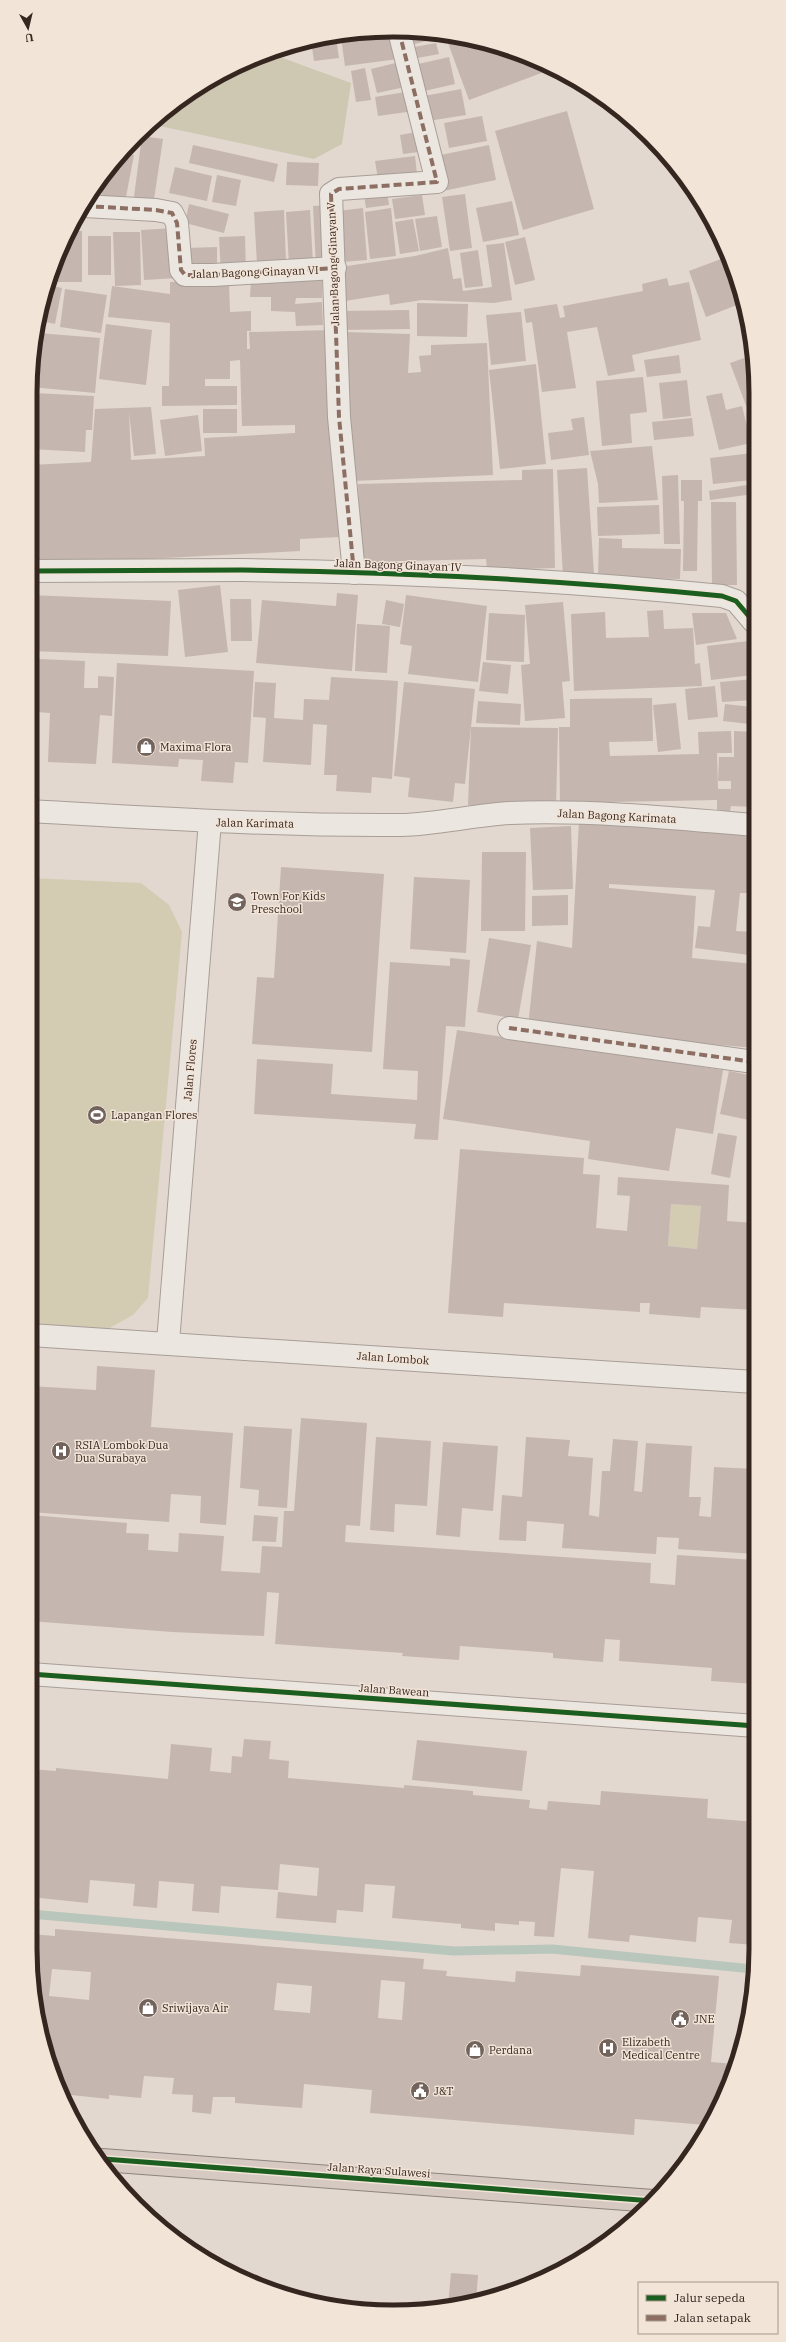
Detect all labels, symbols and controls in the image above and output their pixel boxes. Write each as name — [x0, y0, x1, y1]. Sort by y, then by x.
north arrow — [8, 8, 48, 48]
text: U — [24, 30, 35, 45]
street label: Jalan Bagong Ginayan V — [324, 201, 342, 326]
street label: Jalan Bagong Ginayan VI — [191, 263, 319, 281]
street label: Jalan Bagong Ginayan IV — [334, 556, 463, 574]
shop icon: Maxima Flora — [135, 736, 157, 758]
place label: Maxima Flora — [160, 740, 232, 754]
street label: Jalan Bagong Karimata — [557, 806, 677, 826]
street label: Jalan Karimata — [216, 815, 294, 831]
place label: Town For Kids Preschool — [251, 889, 325, 916]
school or university icon: Town For Kids Preschool — [226, 891, 248, 913]
street label: Jalan Flores — [180, 1038, 200, 1102]
sports icon: Lapangan Flores — [86, 1104, 108, 1126]
place label: Lapangan Flores — [111, 1108, 198, 1122]
street label: Jalan Lombok — [356, 1348, 430, 1368]
place label: RSIA Lombok Dua Dua Surabaya — [75, 1438, 168, 1465]
hospital icon: RSIA Lombok Dua Dua Surabaya — [50, 1440, 72, 1462]
street label: Jalan Bawean — [358, 1681, 430, 1699]
shop icon: Sriwijaya Air — [137, 1997, 159, 2019]
place label: Sriwijaya Air — [162, 2001, 228, 2015]
public building icon: JNE — [669, 2008, 691, 2030]
place label: JNE — [694, 2012, 715, 2026]
place label: Elizabeth Medical Centre — [622, 2035, 700, 2062]
hospital icon: Elizabeth Medical Centre — [597, 2037, 619, 2059]
shop icon: Perdana — [464, 2039, 486, 2061]
place label: Perdana — [489, 2043, 532, 2057]
public building icon: J&T — [409, 2080, 431, 2102]
place label: J&T — [434, 2084, 453, 2098]
street label: Jalan Raya Sulawesi — [327, 2159, 431, 2181]
legend — [638, 2282, 778, 2334]
text: Jalur sepeda — [674, 2290, 746, 2305]
text: Jalan setapak — [674, 2310, 751, 2325]

